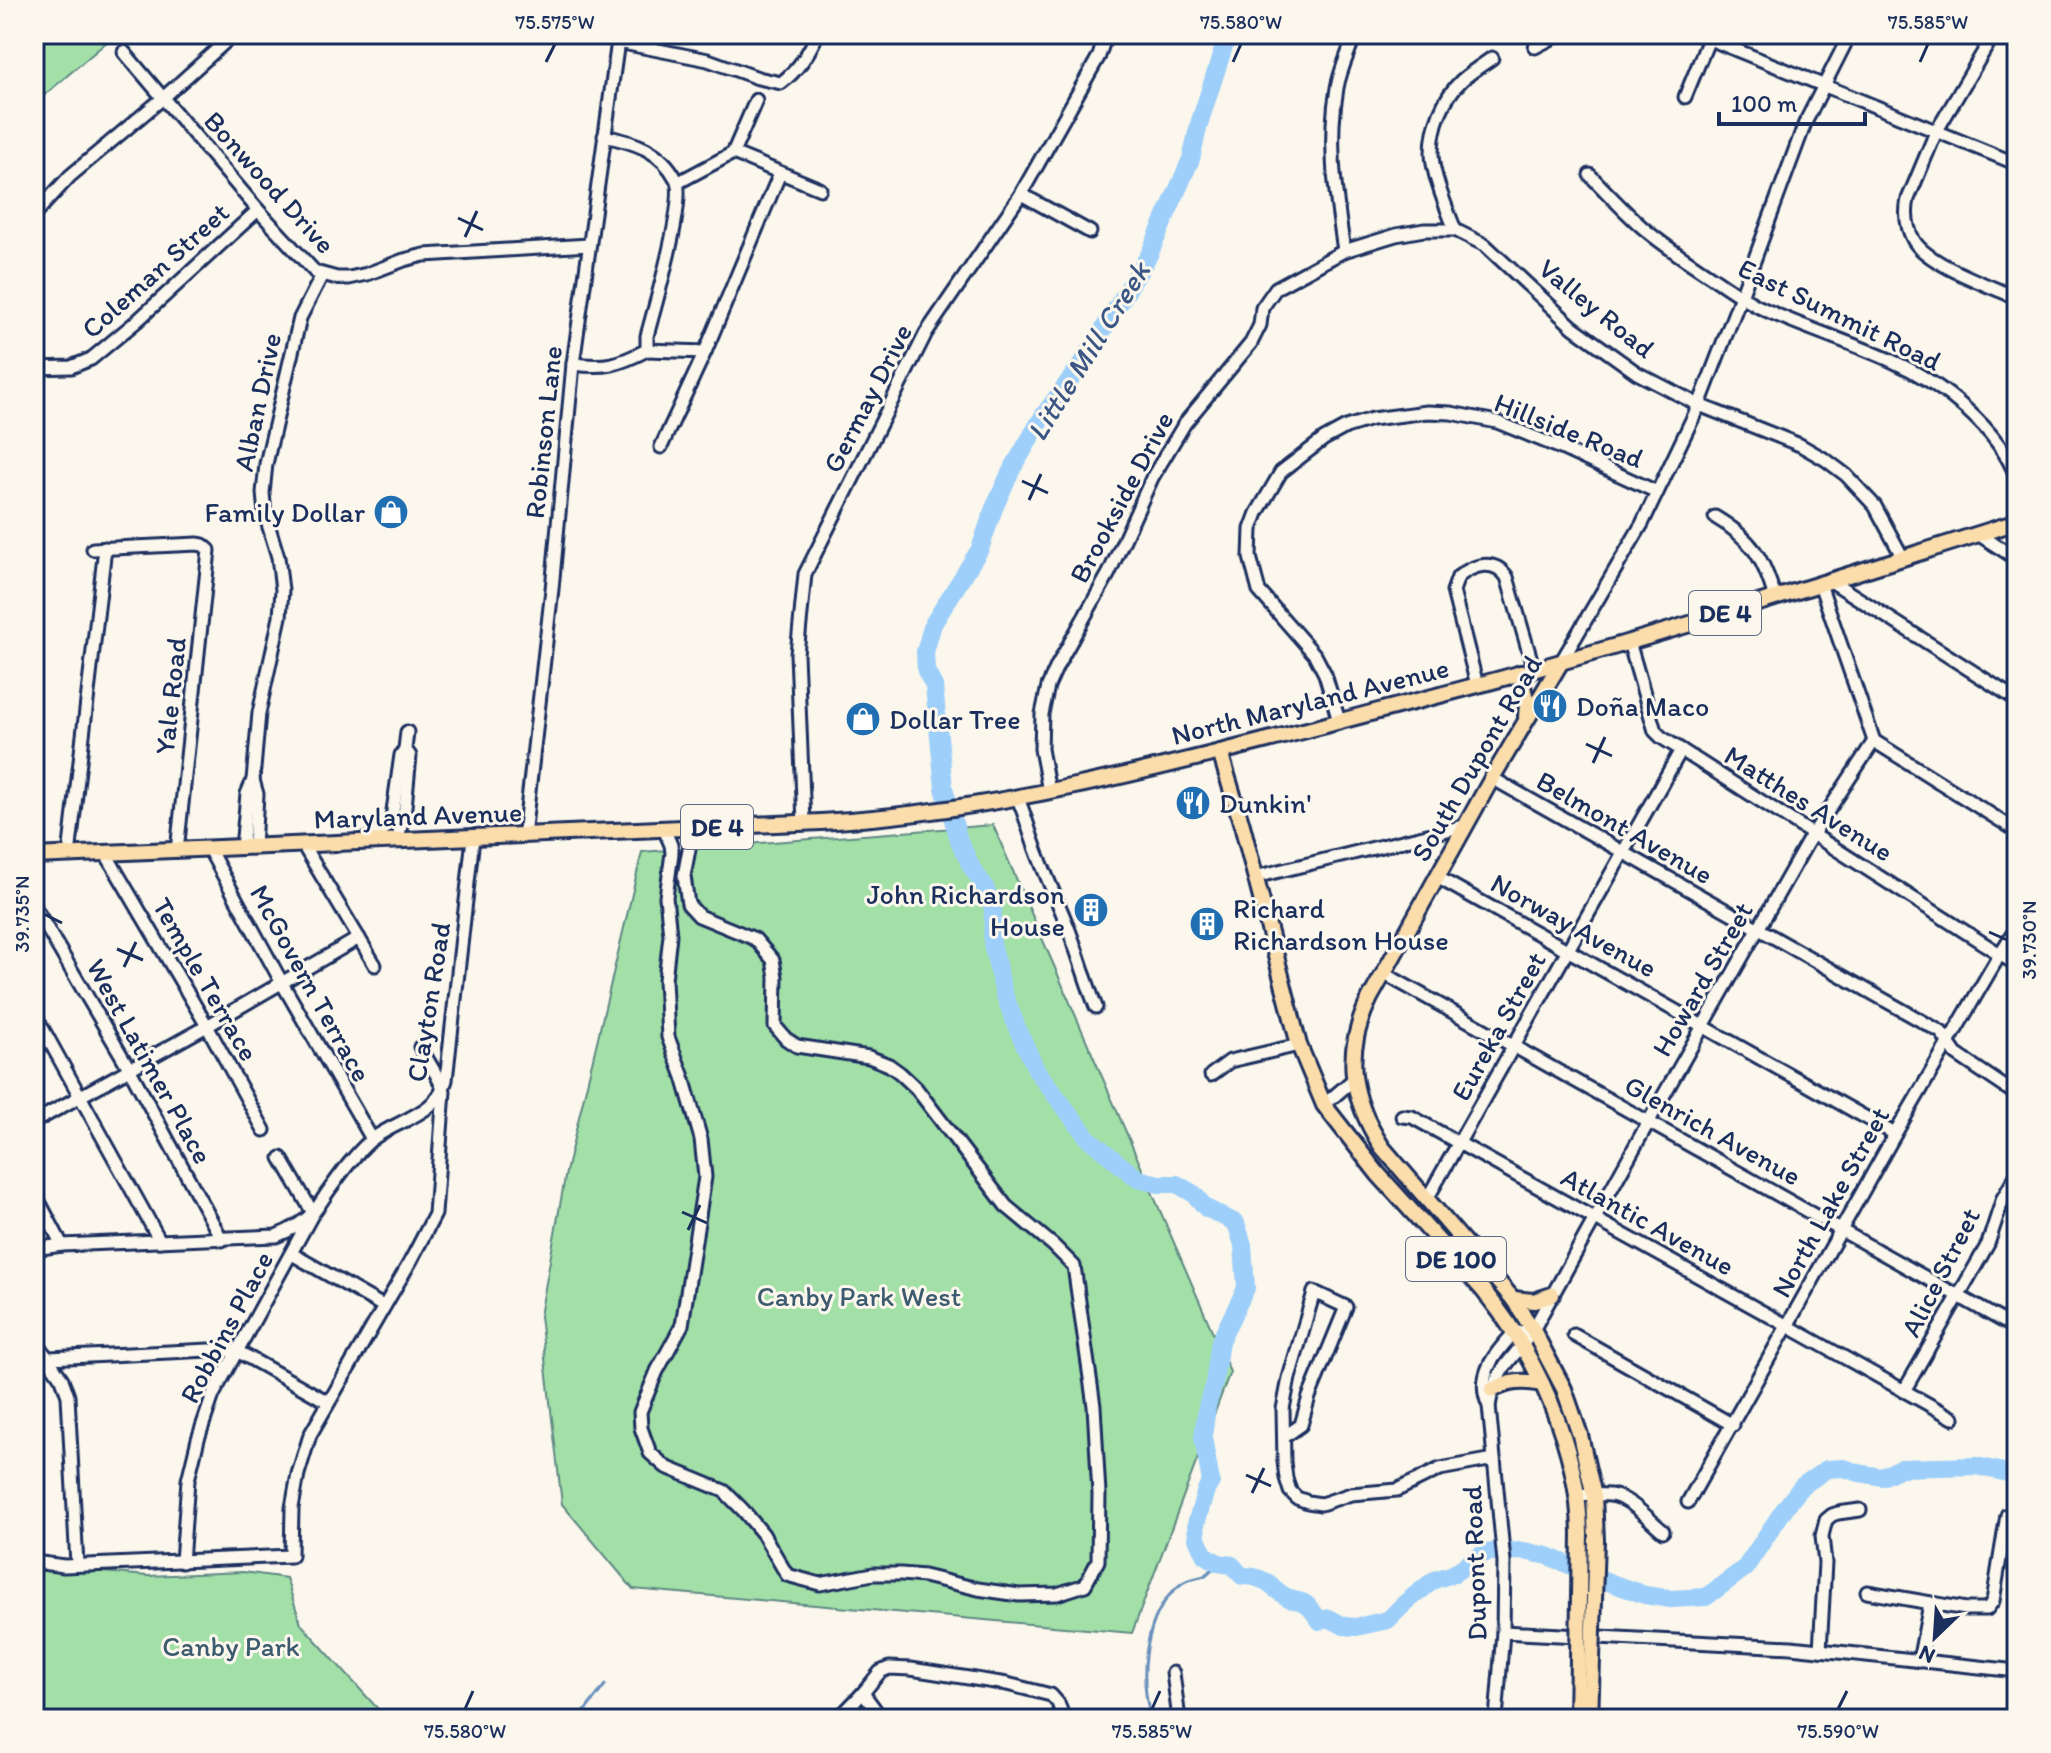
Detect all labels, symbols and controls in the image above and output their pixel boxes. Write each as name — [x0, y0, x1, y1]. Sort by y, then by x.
text: 75.575°W — [515, 10, 595, 34]
text: 75.580°W — [1200, 10, 1282, 34]
text: 75.585°W — [1888, 10, 1968, 34]
scale bar — [1719, 76, 1865, 126]
text: 100 m — [1731, 89, 1797, 118]
street label: Bonwood Drive — [197, 104, 343, 260]
street label: Coleman Street — [74, 195, 236, 345]
street label: East Summit Road — [1733, 250, 1947, 378]
street label: Valley Road — [1532, 251, 1662, 366]
water label: Little Mill Creek — [1018, 253, 1159, 447]
street label: Germay Drive — [815, 318, 919, 478]
street label: Alban Drive — [226, 330, 288, 474]
street label: Robinson Lane — [517, 344, 569, 520]
street label: Hillside Road — [1490, 385, 1648, 475]
street label: Brookside Drive — [1062, 405, 1180, 589]
shop icon: Family Dollar — [372, 493, 410, 531]
place label: Family Dollar — [205, 495, 365, 529]
road number: DE 4 — [1689, 591, 1761, 635]
street label: Yale Road — [147, 636, 193, 756]
street label: South Dupont Road — [1403, 649, 1549, 867]
street label: North Maryland Avenue — [1168, 650, 1452, 752]
restaurant icon: Doña Maco — [1531, 687, 1569, 725]
place label: Doña Maco — [1576, 689, 1709, 723]
shop icon: Dollar Tree — [844, 700, 882, 738]
place label: Dollar Tree — [889, 702, 1021, 736]
street label: Matthes Avenue — [1718, 738, 1900, 868]
street label: Belmont Avenue — [1531, 763, 1719, 891]
restaurant icon: Dunkin' — [1174, 784, 1212, 822]
place label: Dunkin' — [1219, 786, 1311, 820]
street label: Maryland Avenue — [313, 794, 523, 836]
road number: DE 4 — [681, 805, 753, 849]
street label: Norway Avenue — [1485, 865, 1663, 985]
text: 39.735°N — [10, 876, 34, 953]
place label: John Richardson House — [866, 877, 1065, 943]
street label: McGovern Terrace — [243, 878, 379, 1088]
street label: Temple Terrace — [146, 891, 266, 1067]
building icon: John Richardson House — [1072, 891, 1110, 929]
place label: Richard Richardson House — [1233, 891, 1449, 957]
street label: Howard Street — [1644, 896, 1760, 1062]
text: 39.730°N — [2017, 901, 2041, 979]
building icon: Richard Richardson House — [1188, 905, 1226, 943]
street label: Clayton Road — [399, 920, 457, 1084]
street label: Eureka Street — [1443, 946, 1553, 1106]
street label: West Latimer Place — [80, 953, 220, 1169]
street label: Glenrich Avenue — [1619, 1067, 1807, 1193]
street label: North Lake Street — [1764, 1101, 1896, 1303]
street label: Atlantic Avenue — [1556, 1159, 1740, 1283]
street label: Alice Street — [1893, 1202, 1987, 1342]
road number: DE 100 — [1406, 1237, 1506, 1281]
street label: Robbins Place — [172, 1245, 280, 1409]
park label: Canby Park West — [757, 1279, 961, 1313]
street label: Dupont Road — [1454, 1484, 1494, 1642]
north arrow — [1895, 1597, 1975, 1677]
park label: Canby Park — [162, 1629, 300, 1663]
text: N — [1914, 1639, 1939, 1670]
text: 75.580°W — [424, 1719, 506, 1743]
text: 75.585°W — [1112, 1719, 1192, 1743]
text: 75.590°W — [1797, 1719, 1879, 1743]

